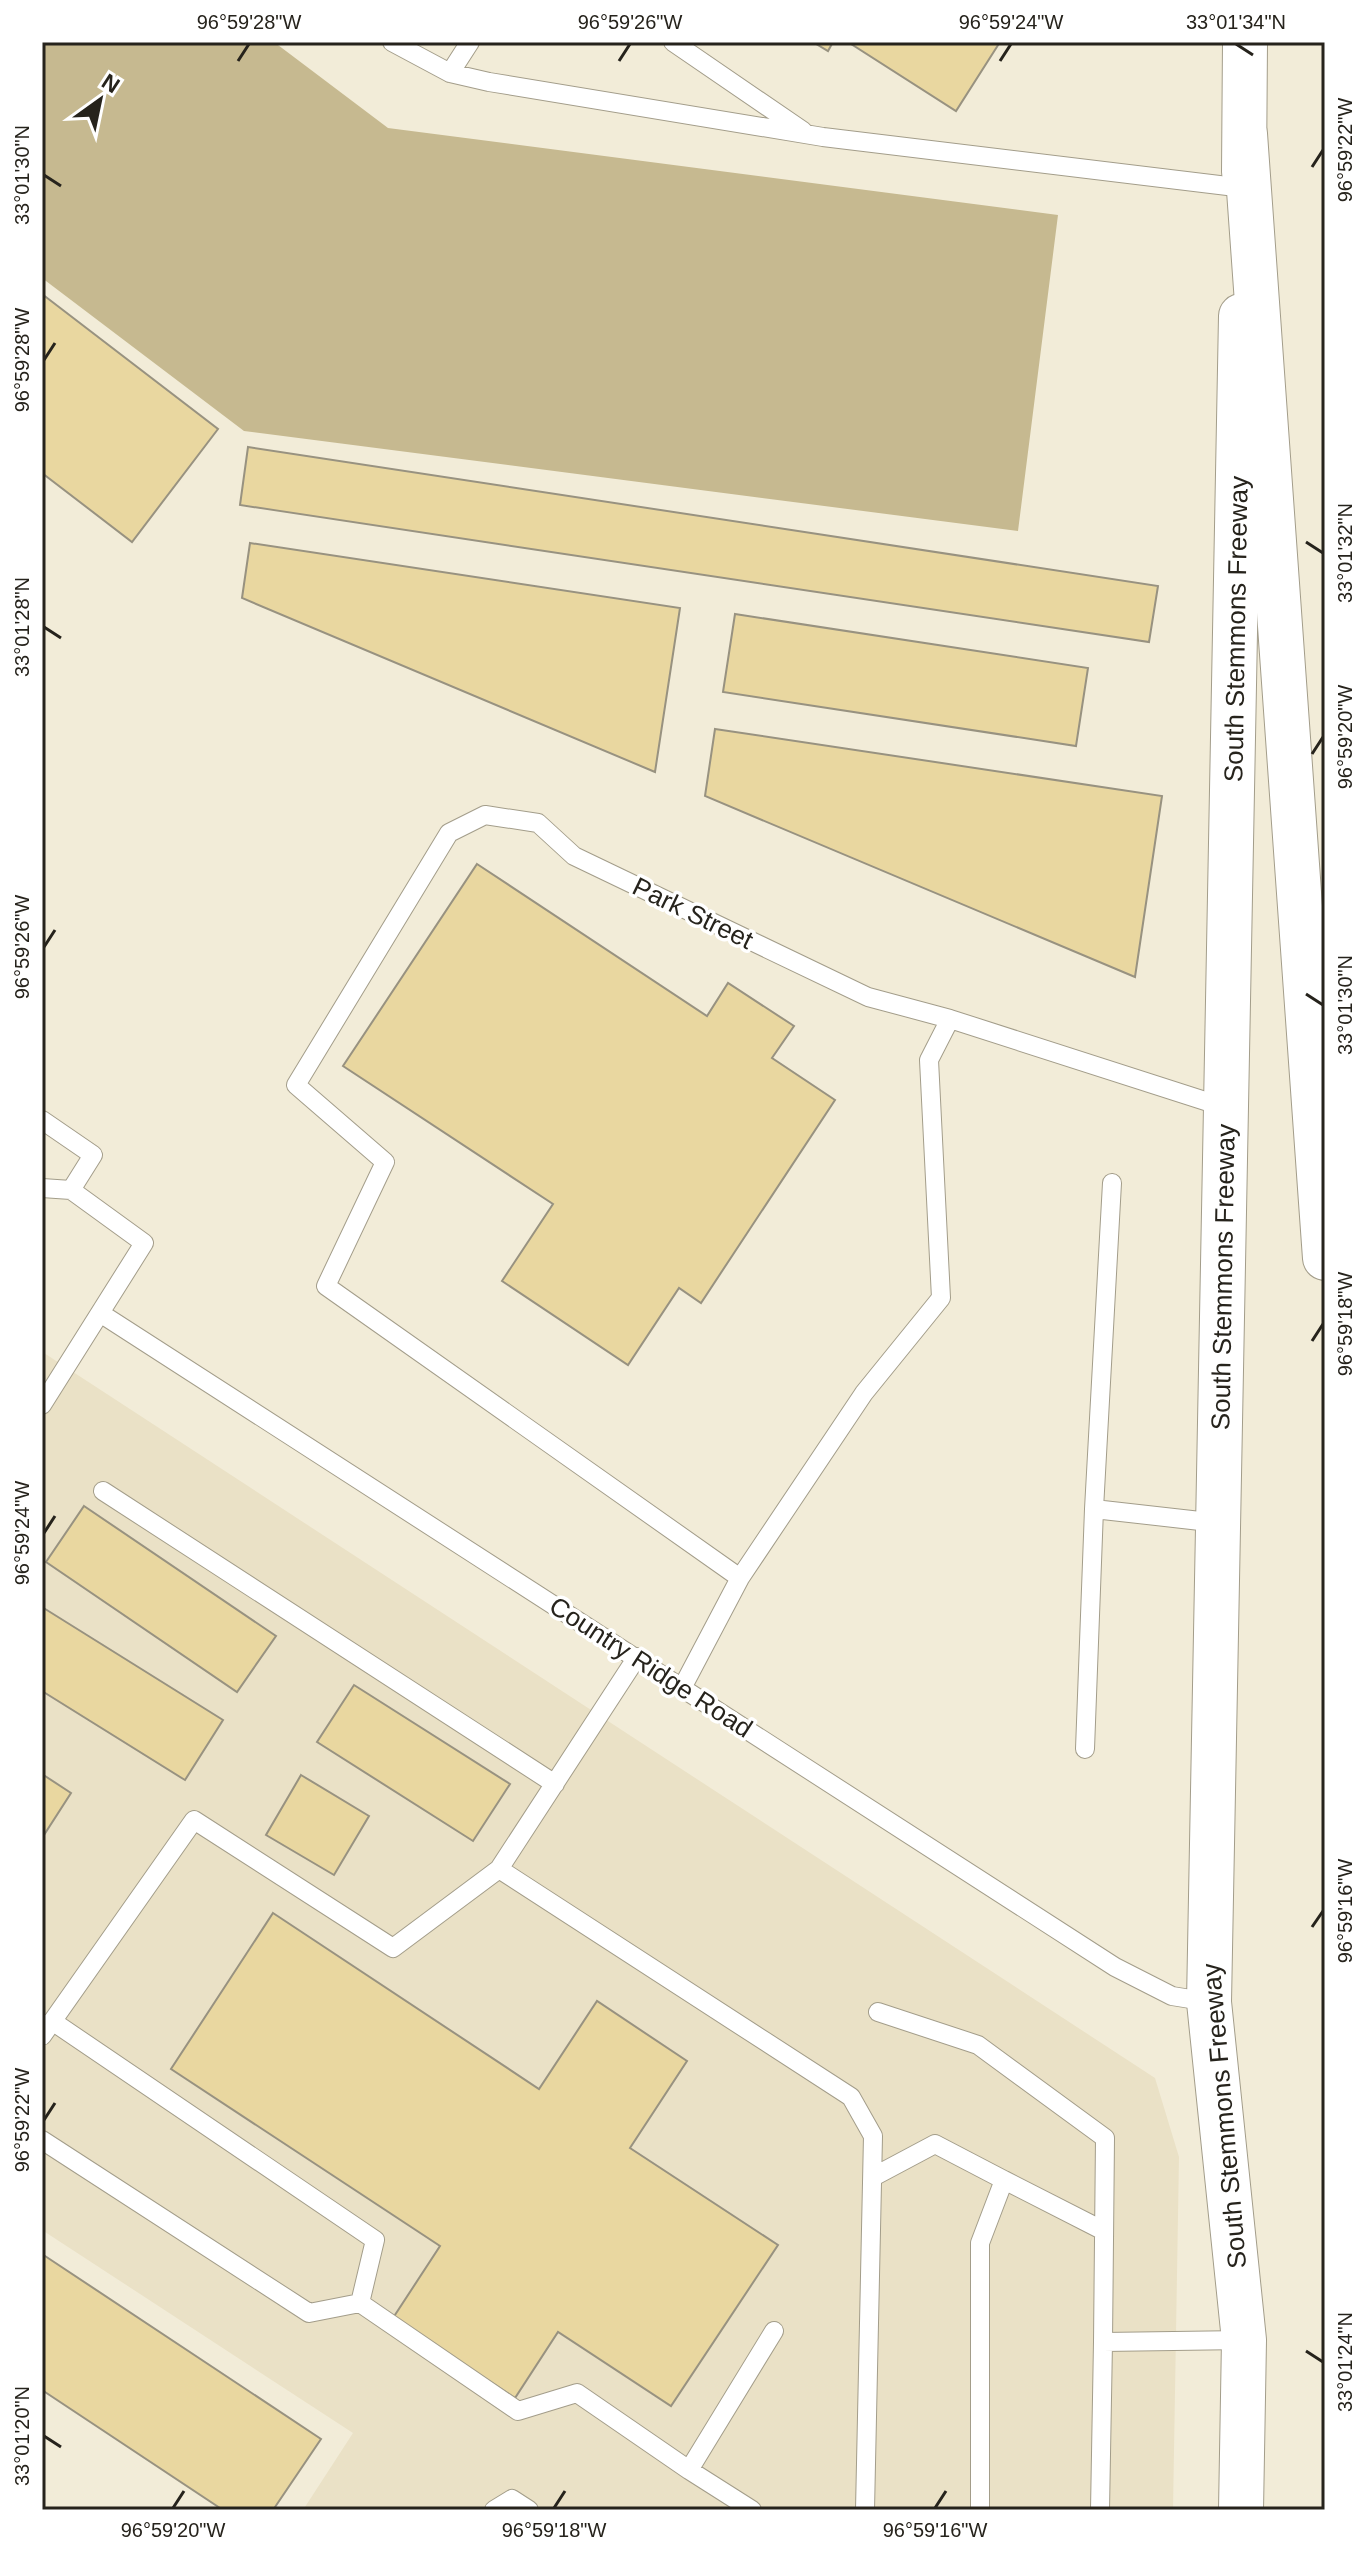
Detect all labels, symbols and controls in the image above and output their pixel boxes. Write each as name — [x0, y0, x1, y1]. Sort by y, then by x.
text: 96°59'28"W — [197, 11, 301, 33]
text: 96°59'26"W — [578, 11, 682, 33]
text: 96°59'24"W — [959, 11, 1063, 33]
text: 33°01'34"N — [1186, 11, 1286, 33]
north arrow — [60, 60, 140, 140]
text: N — [97, 69, 124, 98]
text: 96°59'22"W — [1334, 98, 1356, 202]
text: 33°01'30"N — [11, 125, 33, 225]
text: 96°59'28"W — [11, 308, 33, 412]
street label: South Stemmons Freeway — [1218, 476, 1254, 782]
text: 33°01'32"N — [1334, 503, 1356, 603]
text: 33°01'28"N — [11, 577, 33, 677]
text: 96°59'20"W — [1334, 685, 1356, 789]
street label: Park Street — [628, 871, 759, 955]
text: 96°59'26"W — [11, 895, 33, 999]
text: 33°01'30"N — [1334, 955, 1356, 1055]
street label: South Stemmons Freeway — [1205, 1124, 1241, 1430]
text: 96°59'18"W — [1334, 1272, 1356, 1376]
text: 96°59'24"W — [11, 1481, 33, 1585]
street label: Country Ridge Road — [544, 1590, 758, 1744]
text: 96°59'16"W — [1334, 1859, 1356, 1963]
street label: South Stemmons Freeway — [1196, 1962, 1252, 2270]
text: 96°59'22"W — [11, 2068, 33, 2172]
text: 33°01'24"N — [1334, 2312, 1356, 2412]
text: 33°01'20"N — [11, 2386, 33, 2486]
text: 96°59'20"W — [121, 2519, 225, 2541]
text: 96°59'18"W — [502, 2519, 606, 2541]
text: 96°59'16"W — [883, 2519, 987, 2541]

